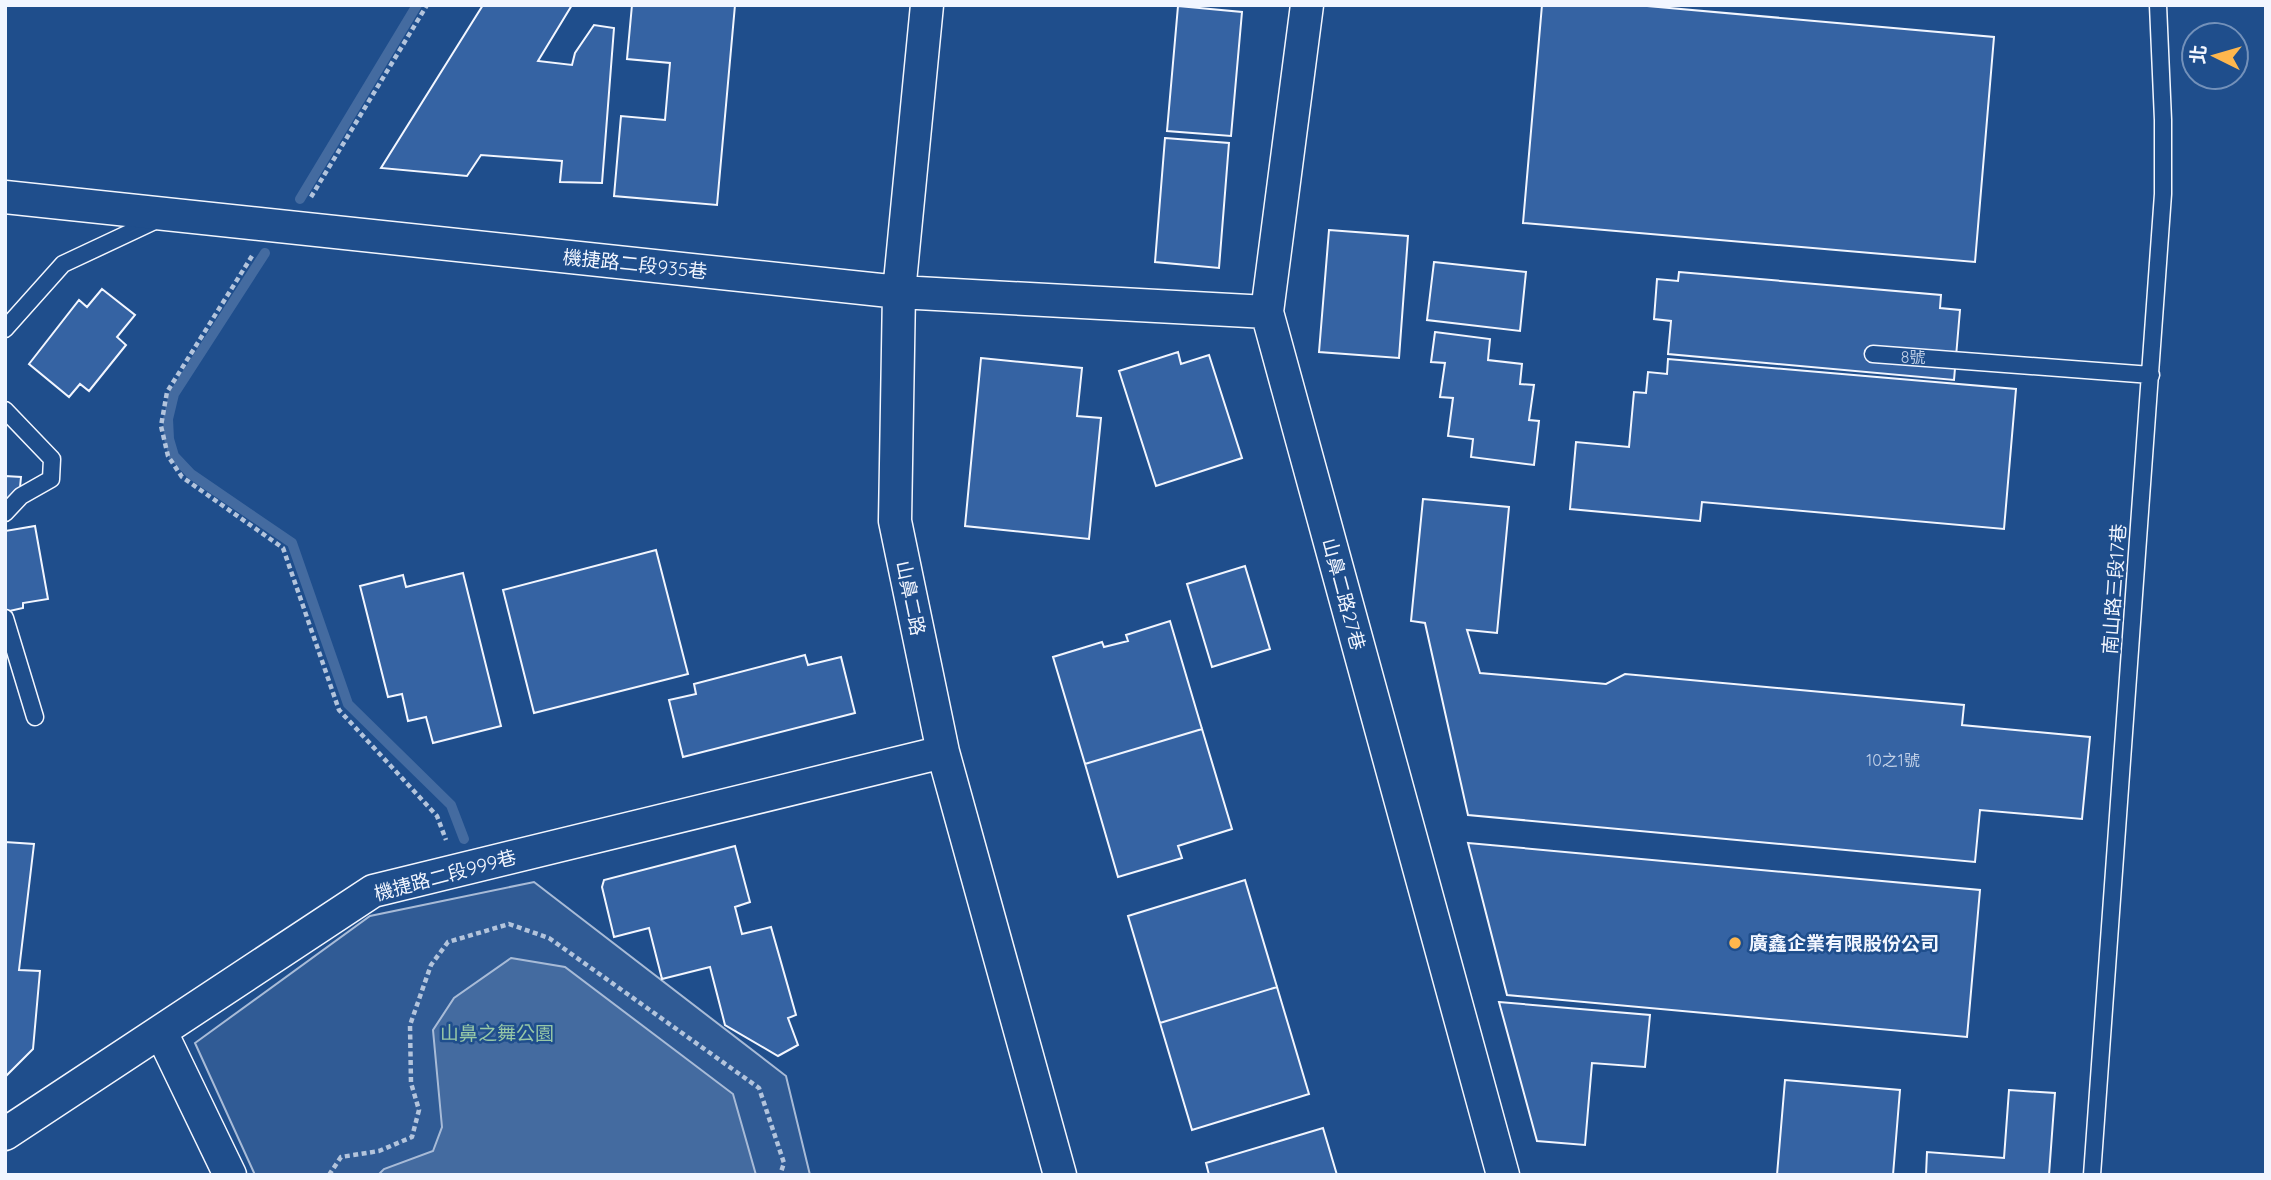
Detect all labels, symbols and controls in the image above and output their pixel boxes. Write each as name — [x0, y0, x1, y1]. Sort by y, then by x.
north arrow — [2180, 21, 2250, 91]
text: 北 — [2185, 44, 2211, 65]
street label: 機捷路二段935巷 — [562, 244, 708, 284]
house number: 8號 — [1901, 347, 1925, 367]
street label: 南山路三段17巷 — [2097, 523, 2131, 655]
street label: 山鼻二路27巷 — [1318, 535, 1370, 653]
street label: 山鼻二路 — [891, 558, 931, 638]
house number: 10之1號 — [1866, 750, 1920, 770]
street label: 機捷路二段999巷 — [371, 845, 519, 905]
place label: 廣鑫企業有限股份公司 — [1749, 931, 1939, 955]
marker: 廣鑫企業有限股份公司 — [1727, 935, 1743, 951]
park label: 山鼻之舞公園 — [440, 1021, 554, 1045]

